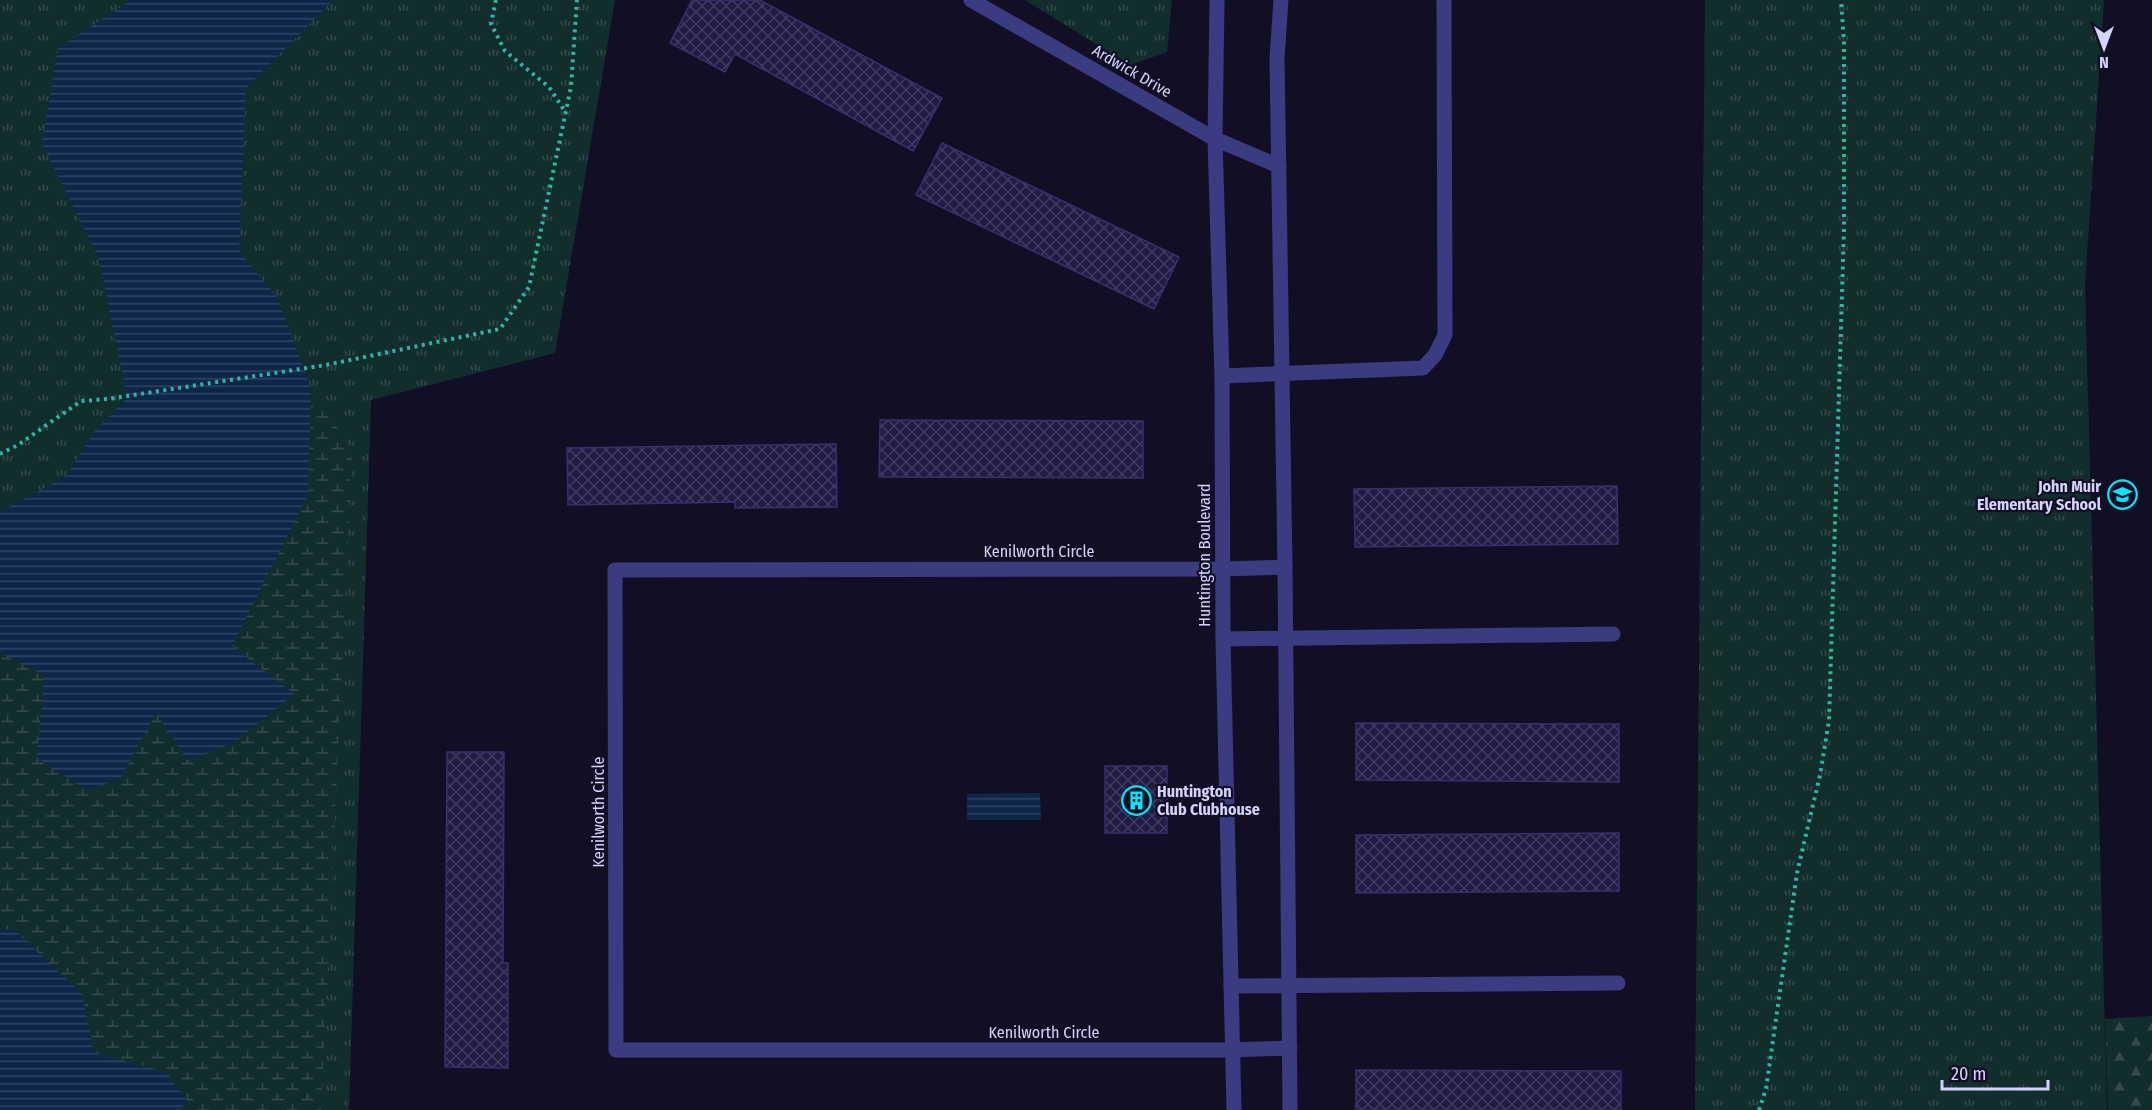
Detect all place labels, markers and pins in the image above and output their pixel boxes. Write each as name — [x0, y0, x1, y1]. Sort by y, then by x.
place label: John Muir Elementary School — [1977, 477, 2102, 514]
school or university icon: John Muir Elementary School — [2106, 479, 2138, 511]
place label: Huntington Club Clubhouse — [1157, 782, 1260, 819]
building icon: Huntington Club Clubhouse — [1120, 784, 1152, 816]

